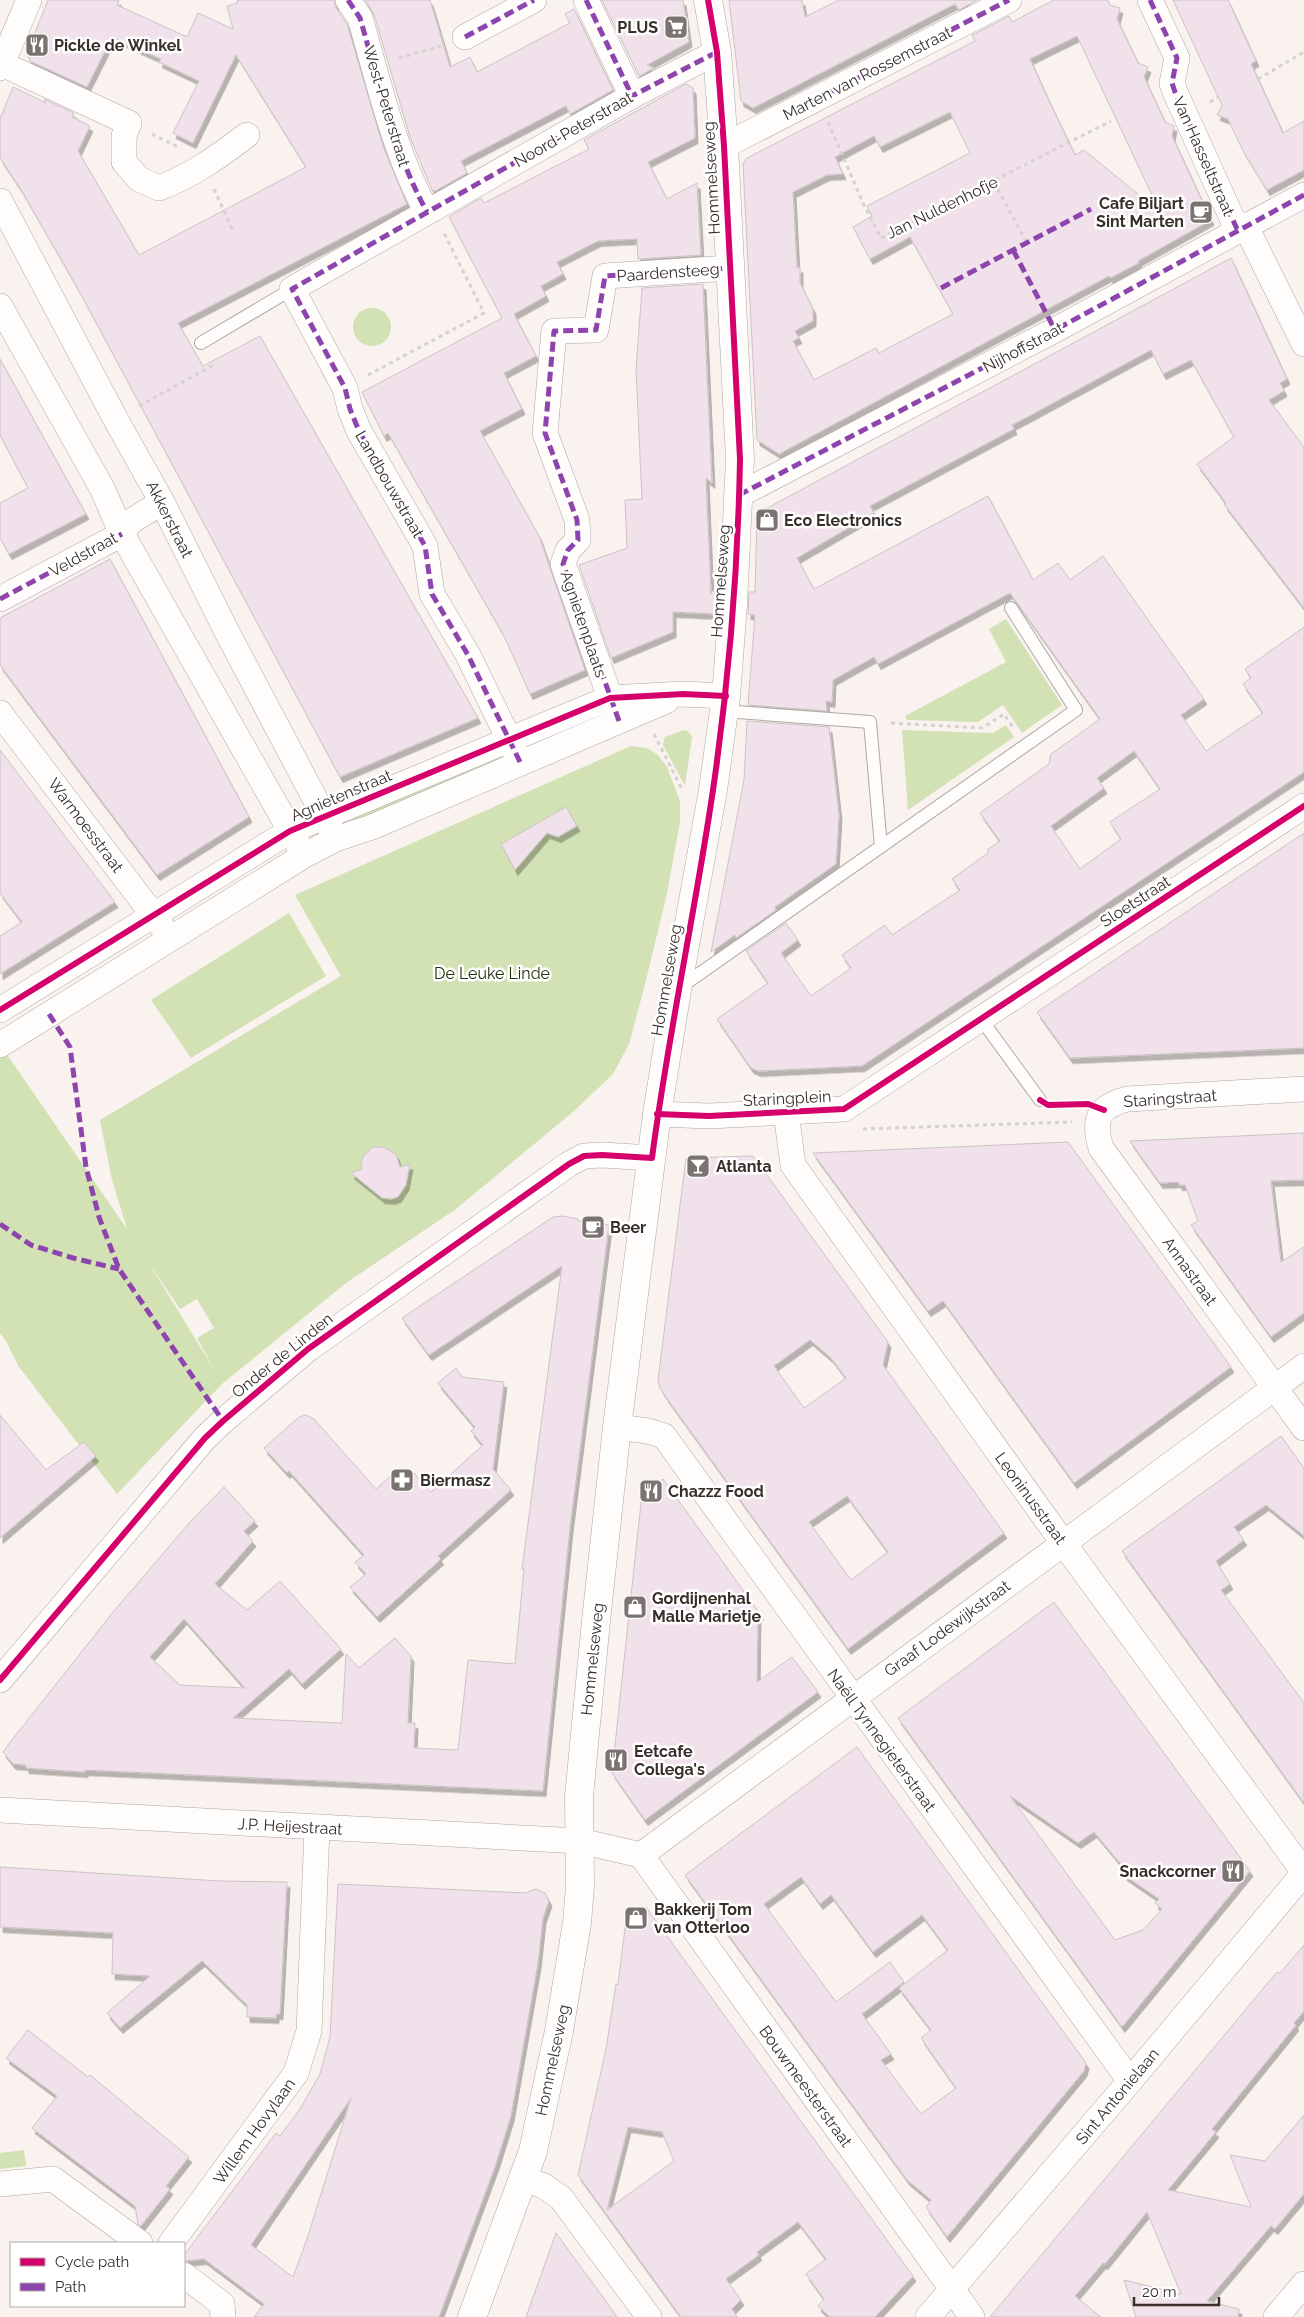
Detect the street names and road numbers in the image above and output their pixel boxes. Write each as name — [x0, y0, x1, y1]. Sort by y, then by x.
street label: Marten van Rossemstraat — [780, 22, 955, 124]
street label: West-Peterstraat — [359, 43, 414, 170]
street label: Noord-Peterstraat — [510, 87, 637, 171]
street label: Van Hasseltstraat — [1169, 94, 1239, 219]
street label: Hommelseweg — [699, 121, 724, 235]
street label: Jan Nuldenhofje — [883, 172, 1001, 243]
street label: Paardensteeg — [616, 259, 720, 286]
street label: Nijhoffstraat — [980, 318, 1067, 377]
street label: Landbouwstraat — [351, 427, 428, 542]
street label: Akkerstraat — [142, 478, 197, 561]
street label: Hommelseweg — [707, 524, 734, 638]
street label: Veldstraat — [46, 528, 121, 581]
street label: Agnietenplaats — [556, 568, 611, 680]
street label: Agnietenstraat — [288, 765, 395, 825]
street label: Warmoesstraat — [44, 774, 128, 877]
street label: Sloetstraat — [1097, 871, 1174, 931]
street label: Hommelseweg — [647, 923, 686, 1038]
street label: Staringstraat — [1123, 1086, 1218, 1111]
street label: Staringplein — [742, 1087, 832, 1110]
street label: Annastraat — [1159, 1234, 1221, 1310]
street label: Onder de Linden — [228, 1309, 337, 1402]
street label: Leoninusstraat — [991, 1449, 1071, 1548]
street label: Graaf Lodewijkstraat — [881, 1576, 1015, 1681]
street label: Hommelseweg — [577, 1602, 608, 1716]
street label: Naëll Tynnegieterstraat — [823, 1665, 940, 1816]
street label: J.P. Heijestraat — [237, 1814, 344, 1839]
street label: Hommelseweg — [531, 2003, 574, 2117]
street label: Bouwmeesterstraat — [755, 2022, 856, 2151]
street label: Sint Antonielaan — [1072, 2044, 1163, 2148]
street label: Willem Hovylaan — [210, 2075, 299, 2188]

